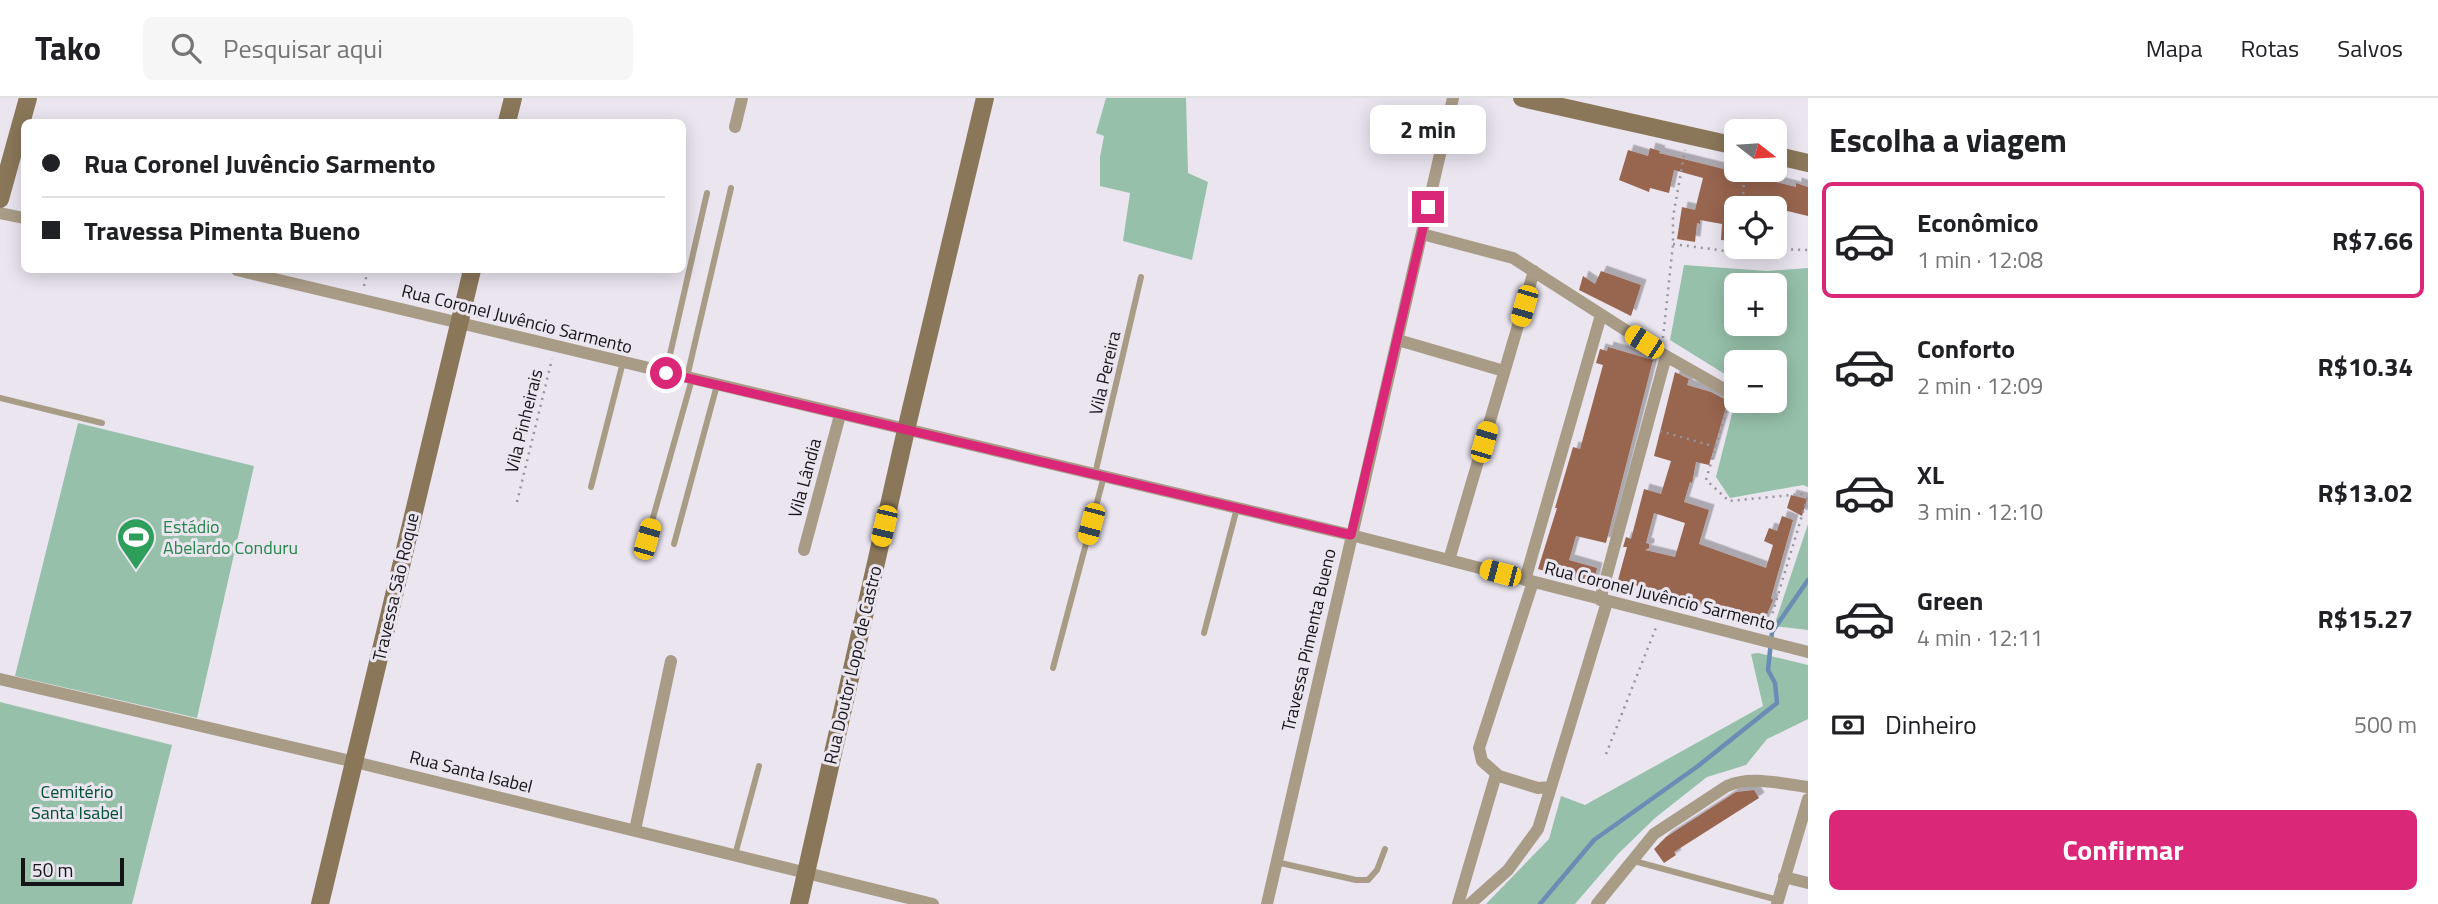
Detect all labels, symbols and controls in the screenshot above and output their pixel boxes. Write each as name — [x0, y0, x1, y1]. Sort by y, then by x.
search box — [143, 17, 633, 80]
text: Tako — [35, 23, 101, 73]
icon: search — [167, 29, 205, 67]
text: Pesquisar aqui — [223, 29, 383, 68]
text: Mapa — [2146, 30, 2202, 66]
text: Rotas — [2240, 30, 2299, 66]
text: Salvos — [2337, 30, 2403, 66]
callout: 2 min — [1370, 105, 1486, 154]
text: 2 min — [1400, 112, 1456, 147]
text: Escolha a viagem — [1829, 116, 2067, 164]
north arrow — [1724, 119, 1787, 182]
map controls — [1724, 119, 1787, 413]
text: Rua Coronel Juvêncio Sarmento — [84, 144, 435, 183]
route end — [1412, 191, 1444, 223]
button: locate — [1724, 196, 1787, 259]
text: Econômico — [1917, 203, 2039, 242]
icon: car — [1833, 209, 1896, 272]
text: Travessa Pimenta Bueno — [84, 211, 360, 250]
text: R$7.66 — [2332, 221, 2413, 260]
text: 1 min · 12:08 — [1917, 242, 2043, 277]
button: + — [1724, 273, 1787, 336]
street label: Rua Coronel Juvêncio Sarmento — [399, 277, 635, 360]
car — [1509, 283, 1540, 329]
car — [1621, 322, 1668, 362]
street label: Vila Pereira — [1082, 328, 1127, 418]
text: Conforto — [1917, 329, 2015, 368]
icon: car — [1833, 335, 1896, 398]
text: R$10.34 — [2317, 347, 2413, 386]
button: − — [1724, 350, 1787, 413]
route start — [650, 357, 682, 389]
street label: Vila Pinheirais — [498, 366, 549, 476]
text: 2 min · 12:09 — [1917, 368, 2043, 403]
car — [1469, 419, 1500, 465]
street label: Vila Lândia — [781, 435, 828, 521]
text: XL — [1917, 455, 1944, 494]
icon: car — [1833, 461, 1896, 524]
text: R$13.02 — [2317, 473, 2413, 512]
text: 3 min · 12:10 — [1917, 494, 2043, 529]
car — [1076, 501, 1107, 547]
car — [870, 503, 899, 549]
street label: Travessa São Roque — [365, 510, 426, 664]
place label: Estádio Abelardo Conduru — [163, 513, 298, 561]
sports icon: Estádio Abelardo Conduru — [115, 516, 157, 571]
car — [632, 516, 663, 562]
street label: Travessa Pimenta Bueno — [1274, 546, 1343, 734]
street label: Rua Coronel Juvêncio Sarmento — [1542, 554, 1778, 637]
car — [1477, 557, 1524, 589]
street label: Rua Doutor Lopo de Castro — [817, 563, 888, 767]
text: Green — [1917, 581, 1983, 620]
icon: car — [1833, 587, 1896, 650]
text: R$15.27 — [2317, 599, 2413, 638]
text: 4 min · 12:11 — [1917, 620, 2043, 655]
text: Dinheiro — [1885, 705, 1977, 744]
icon: cash — [1829, 706, 1867, 744]
text: 500 m — [2354, 707, 2417, 742]
street label: Rua Santa Isabel — [407, 743, 535, 800]
park label: Cemitério Santa Isabel — [31, 778, 123, 826]
button: Confirmar — [1829, 810, 2417, 890]
scale bar — [21, 855, 124, 887]
text: 50 m — [32, 855, 73, 884]

